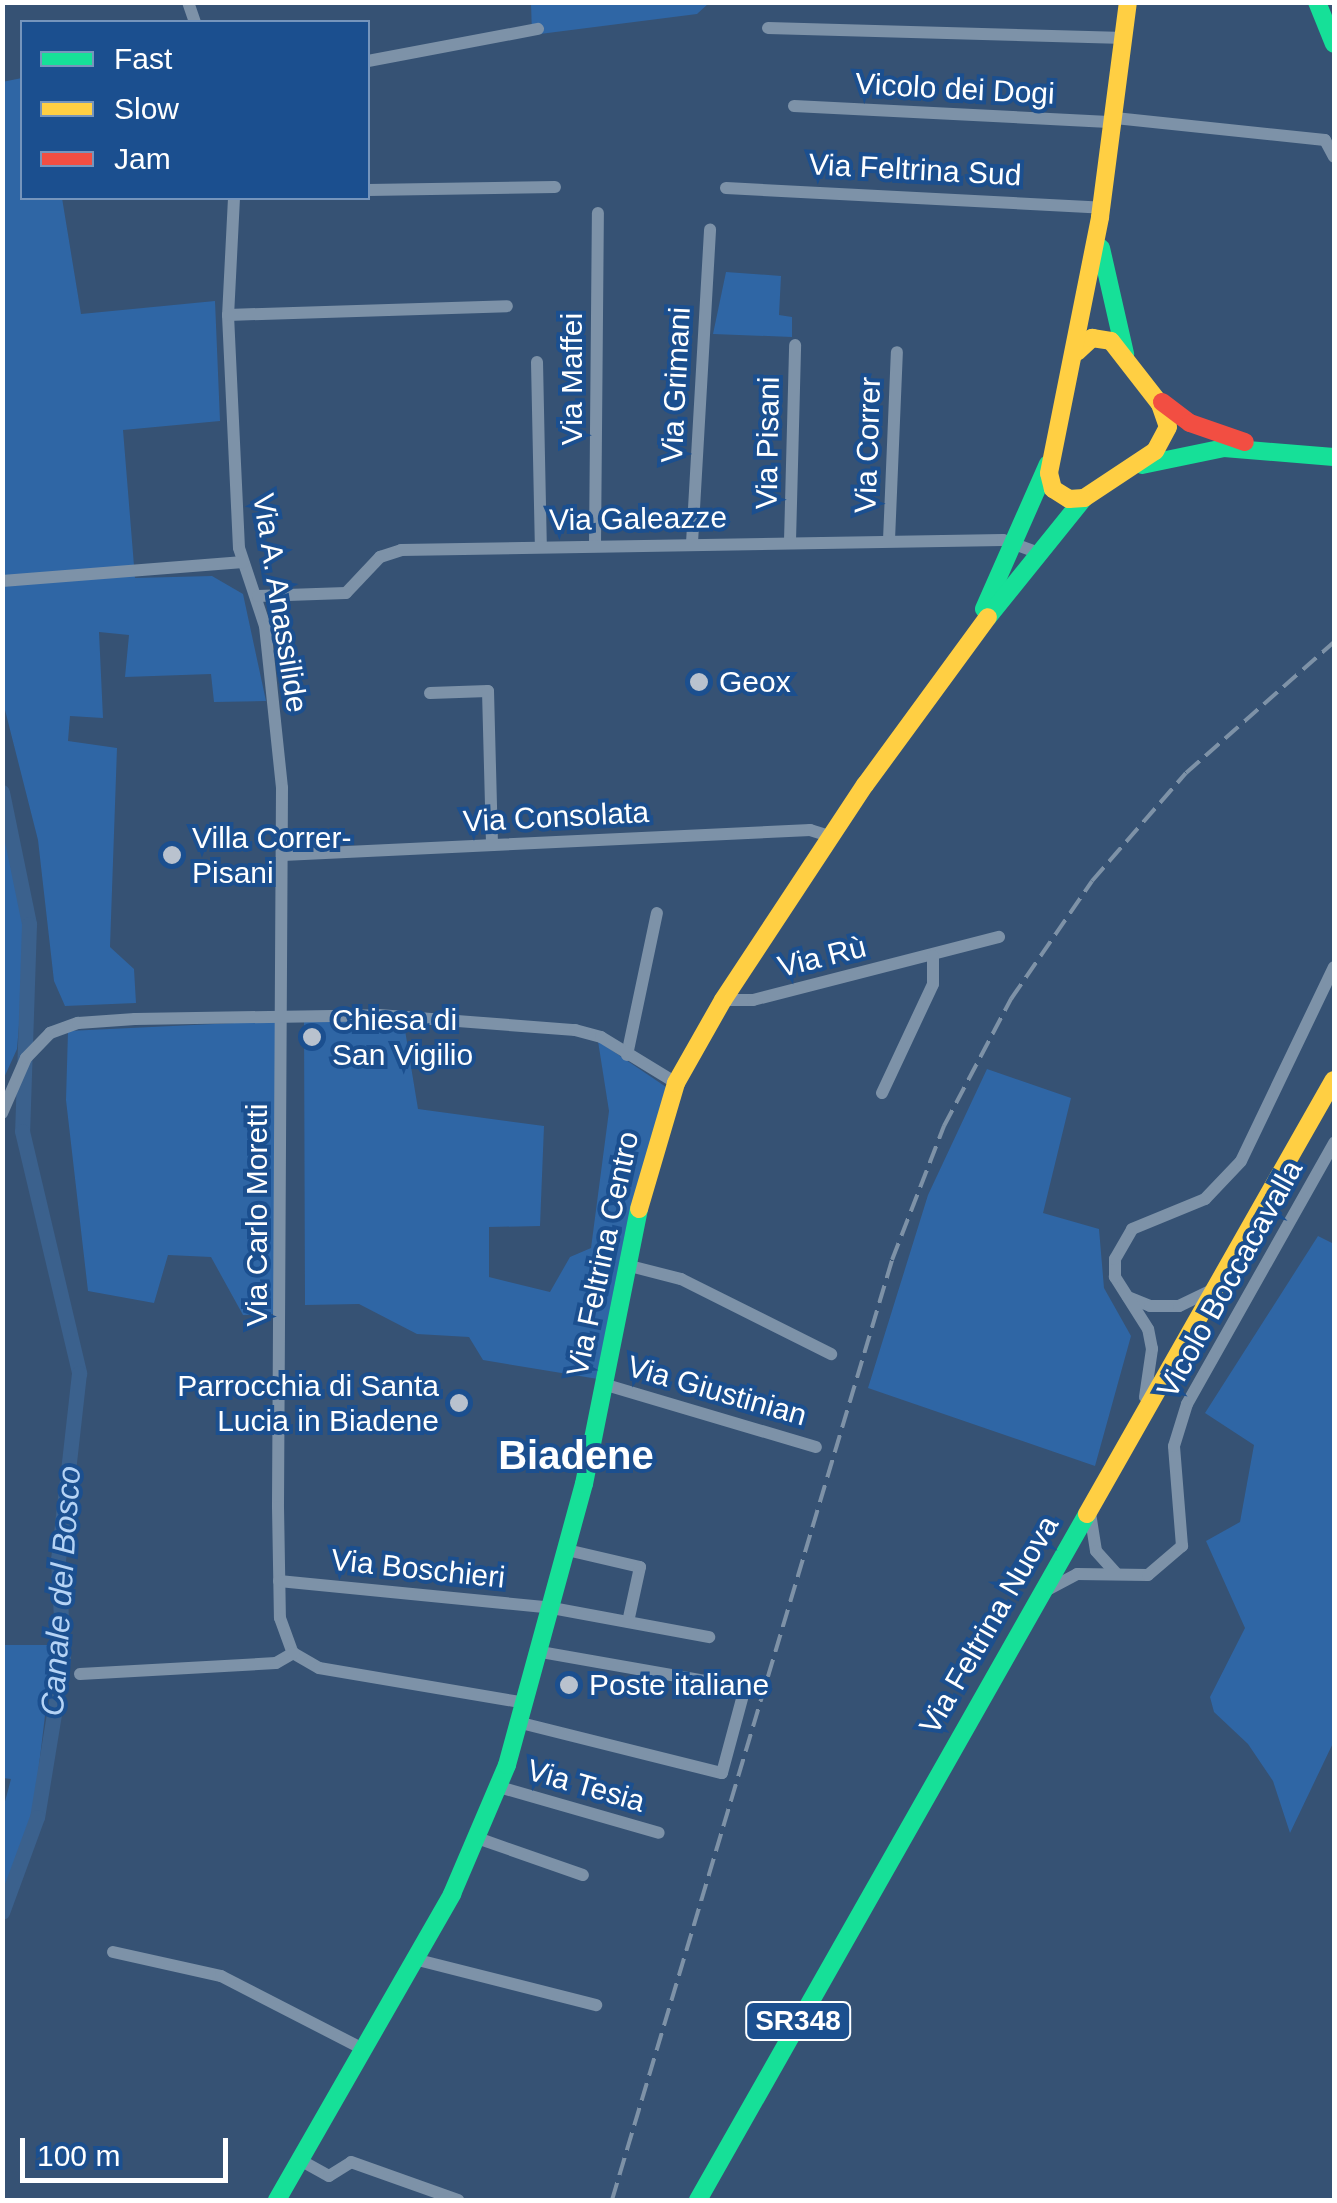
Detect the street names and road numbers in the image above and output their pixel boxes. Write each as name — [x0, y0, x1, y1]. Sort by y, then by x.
street label: Vicolo dei Dogi — [854, 66, 1056, 112]
street label: Via Feltrina Sud — [808, 146, 1022, 194]
street label: Via Grimani — [654, 306, 698, 464]
street label: Via Maffei — [554, 313, 590, 445]
street label: Via Pisani — [749, 376, 787, 510]
street label: Via Correr — [848, 376, 888, 514]
street label: Via A. Anassilide — [245, 489, 315, 717]
street label: Via Galeazze — [549, 499, 727, 539]
street label: Via Consolata — [462, 794, 650, 840]
street label: Via Rù — [774, 929, 870, 985]
street label: Via Carlo Moretti — [239, 1104, 275, 1326]
street label: Via Feltrina Centro — [559, 1128, 647, 1380]
street label: Vicolo Boccacavalla — [1150, 1154, 1310, 1404]
street label: Via Giustinian — [623, 1348, 811, 1434]
street label: Via Feltrina Nuova — [912, 1509, 1066, 1741]
street label: Via Boschieri — [329, 1542, 507, 1596]
street label: Via Tesia — [523, 1752, 649, 1820]
road number: SR348 — [743, 1998, 853, 2044]

